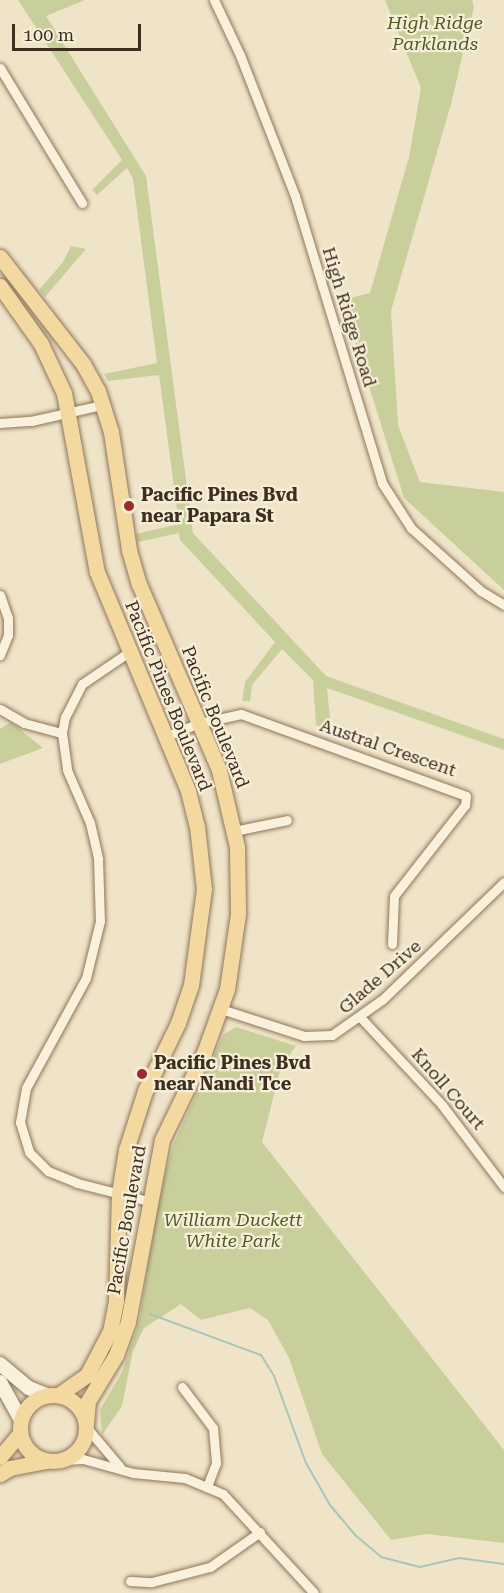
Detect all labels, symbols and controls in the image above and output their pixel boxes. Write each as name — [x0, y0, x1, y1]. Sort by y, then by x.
scale bar — [15, 12, 144, 50]
park label: High Ridge Parklands — [387, 13, 483, 56]
text: 100 m — [23, 24, 74, 45]
street label: High Ridge Road — [317, 244, 381, 390]
place label: Pacific Pines Bvd near Papara St — [141, 485, 298, 528]
marker: Pacific Pines Bvd near Papara St — [122, 499, 136, 513]
street label: Pacific Pines Boulevard — [120, 598, 216, 794]
street label: Pacific Boulevard — [177, 643, 253, 791]
street label: Austral Crescent — [317, 715, 459, 781]
street label: Glade Drive — [334, 935, 426, 1019]
street label: Knoll Court — [407, 1044, 489, 1134]
place label: Pacific Pines Bvd near Nandi Tce — [154, 1053, 311, 1096]
marker: Pacific Pines Bvd near Nandi Tce — [135, 1067, 149, 1081]
street label: Pacific Boulevard — [103, 1144, 151, 1296]
park label: William Duckett White Park — [164, 1210, 302, 1252]

